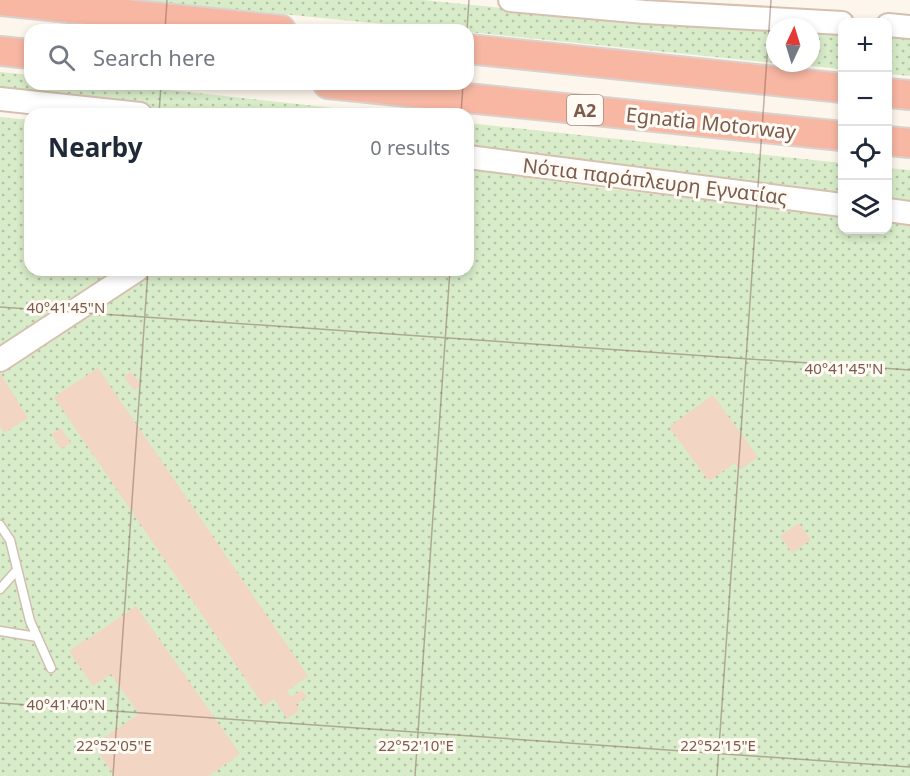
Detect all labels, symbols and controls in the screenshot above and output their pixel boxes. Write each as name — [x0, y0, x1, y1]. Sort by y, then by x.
north arrow — [766, 18, 820, 72]
map controls — [838, 18, 892, 234]
button: + — [838, 18, 892, 72]
search box — [24, 24, 474, 90]
icon: search — [45, 41, 78, 74]
text: Search here — [93, 42, 215, 72]
button: − — [838, 72, 892, 126]
road number: Α2 — [567, 95, 603, 125]
street label: Egnatia Motorway — [625, 101, 798, 145]
button: locate — [838, 126, 892, 180]
text: Nearby — [48, 129, 143, 165]
text: 0 results — [370, 134, 450, 161]
street label: Νότια παράπλευρη Εγνατίας — [521, 151, 789, 211]
button: layers — [838, 180, 892, 234]
text: 40°41'45"N — [27, 297, 105, 317]
text: 40°41'45"N — [805, 358, 883, 378]
text: 40°41'40"N — [27, 694, 105, 714]
text: 22°52'05"E — [76, 735, 152, 755]
text: 22°52'10"E — [378, 735, 454, 755]
text: 22°52'15"E — [680, 735, 756, 755]

